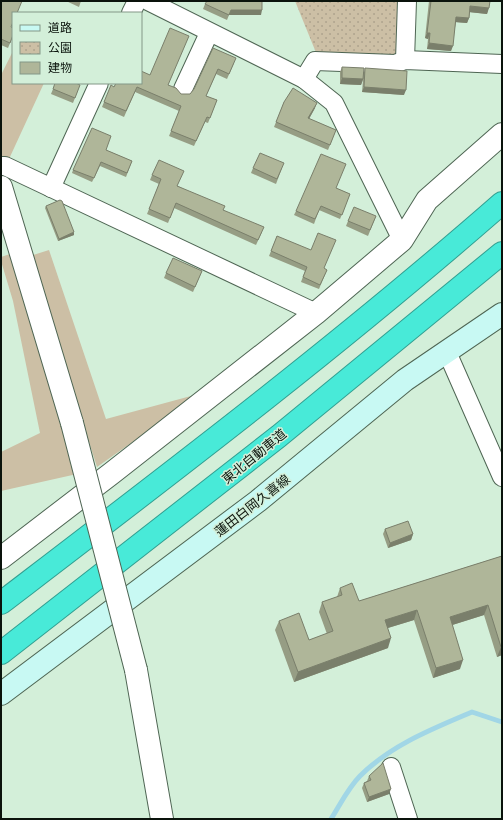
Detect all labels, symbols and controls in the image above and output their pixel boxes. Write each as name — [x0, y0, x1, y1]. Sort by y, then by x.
legend — [12, 12, 142, 84]
text: 道路 — [48, 20, 72, 34]
text: 公園 — [48, 40, 72, 54]
text: 建物 — [48, 60, 72, 74]
street label: 東北自動車道 — [219, 425, 289, 487]
street label: 蓮田白岡久喜線 — [211, 471, 293, 539]

